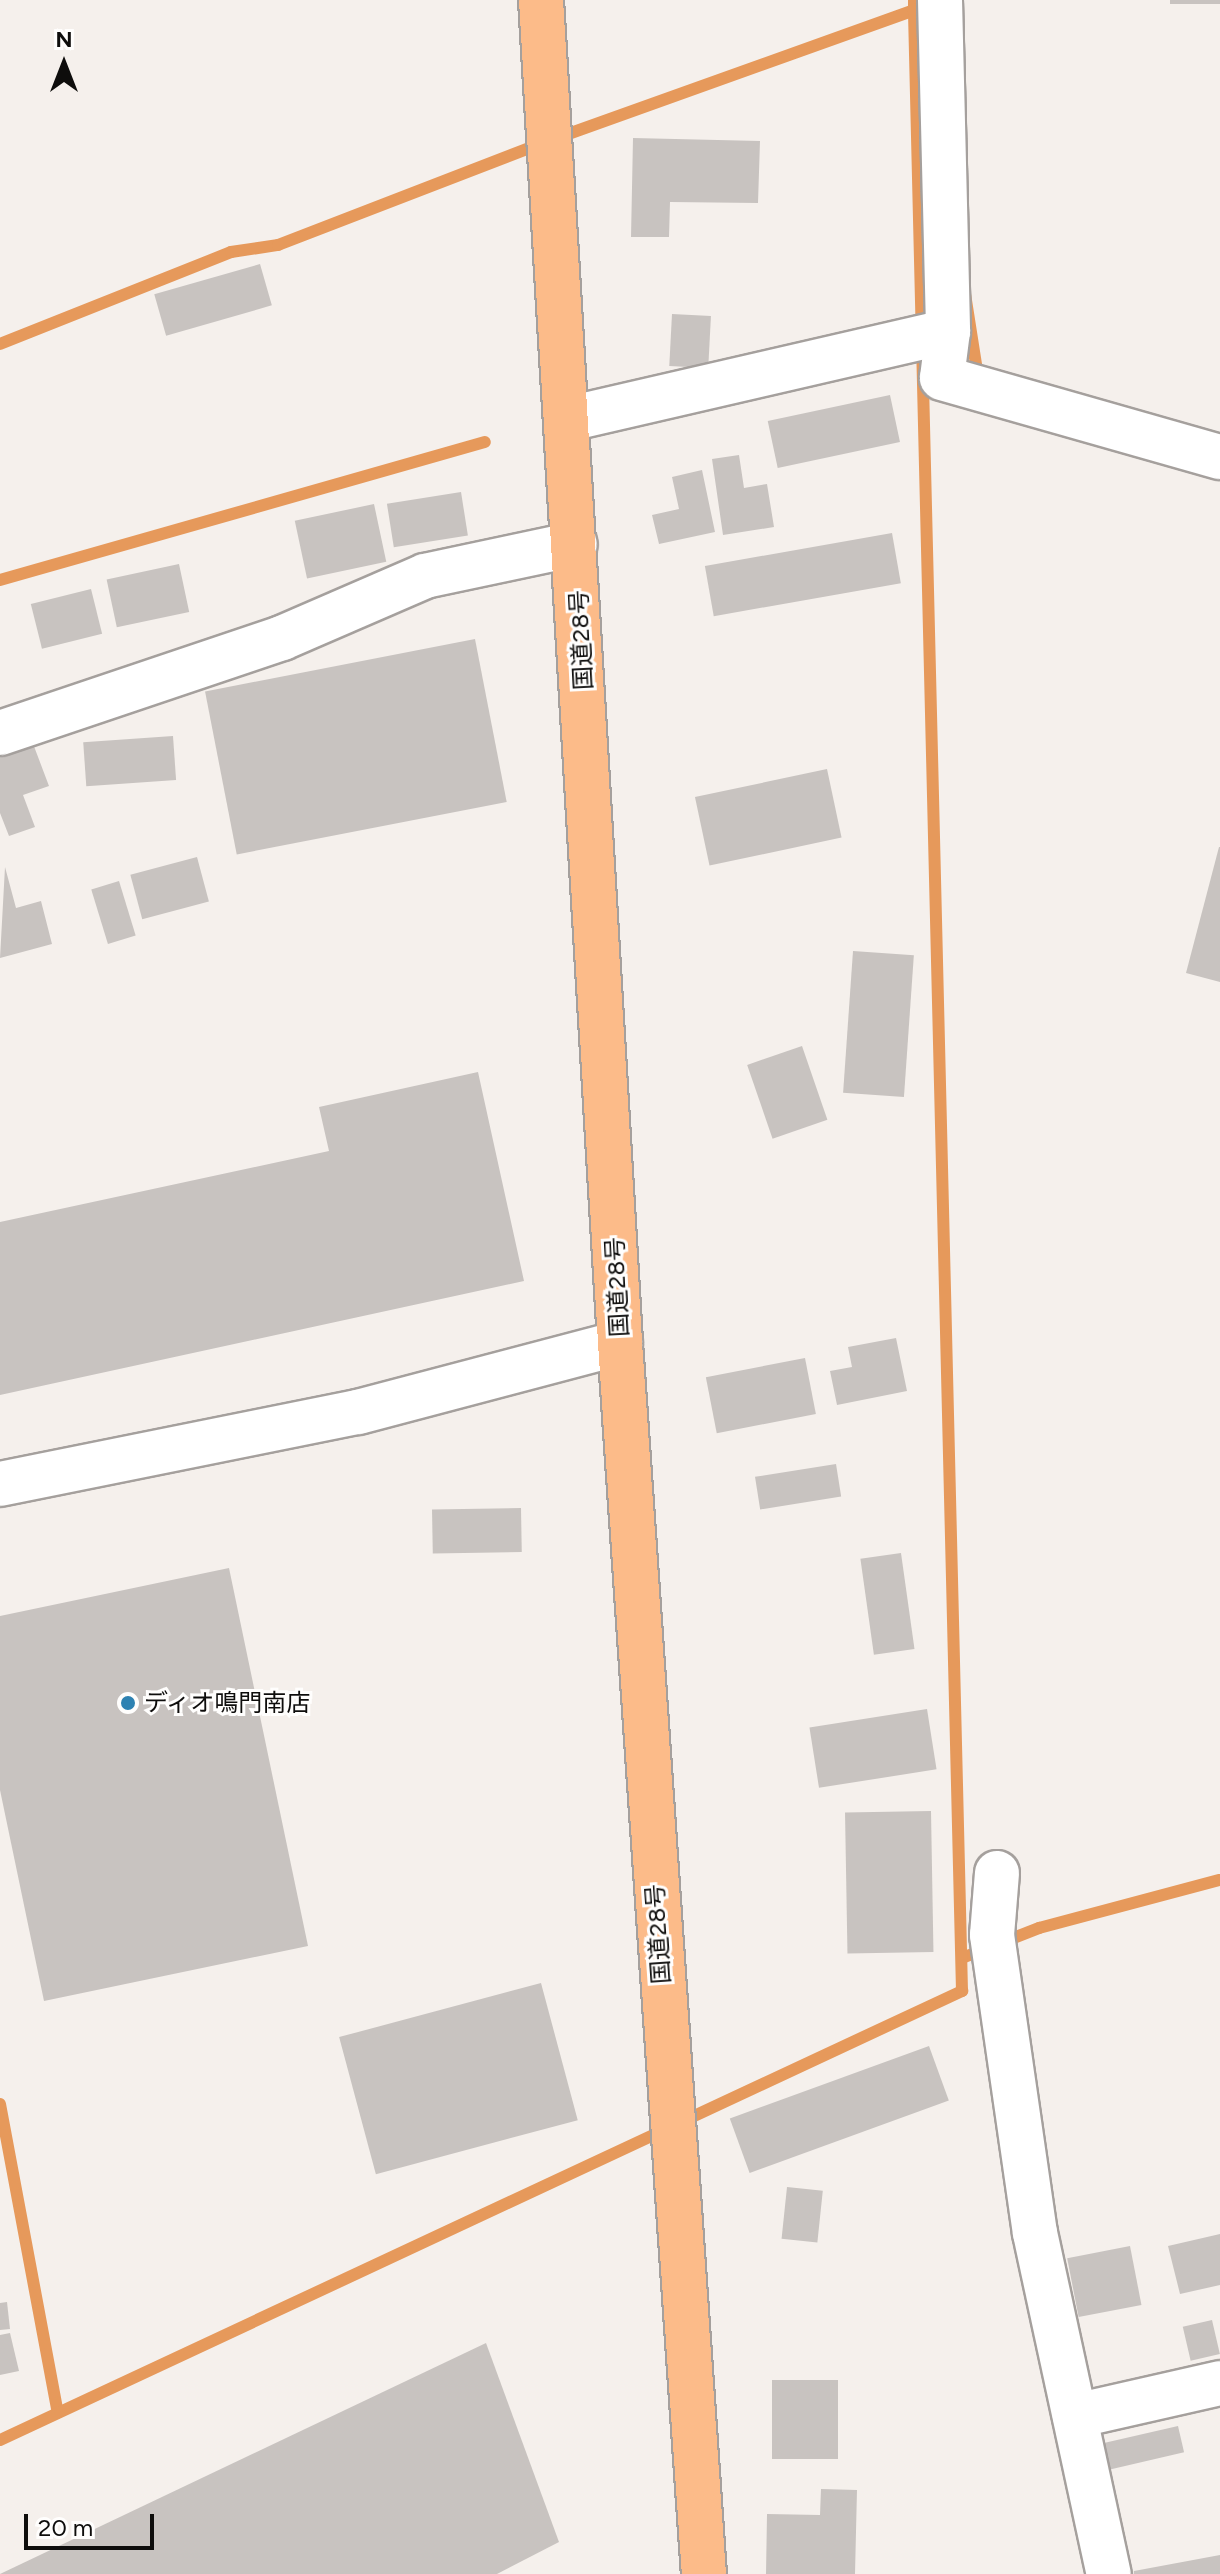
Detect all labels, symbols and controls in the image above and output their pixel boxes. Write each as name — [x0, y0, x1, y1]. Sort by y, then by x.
north arrow — [24, 24, 104, 104]
text: N — [55, 26, 73, 53]
street label: 国道28号 — [564, 589, 598, 691]
street label: 国道28号 — [600, 1236, 634, 1338]
place label: ディオ鳴門南店 — [144, 1689, 312, 1717]
marker: ディオ鳴門南店 — [119, 1694, 137, 1712]
street label: 国道28号 — [640, 1883, 676, 1985]
scale bar — [28, 2498, 158, 2548]
text: 20 m — [38, 2513, 93, 2542]

